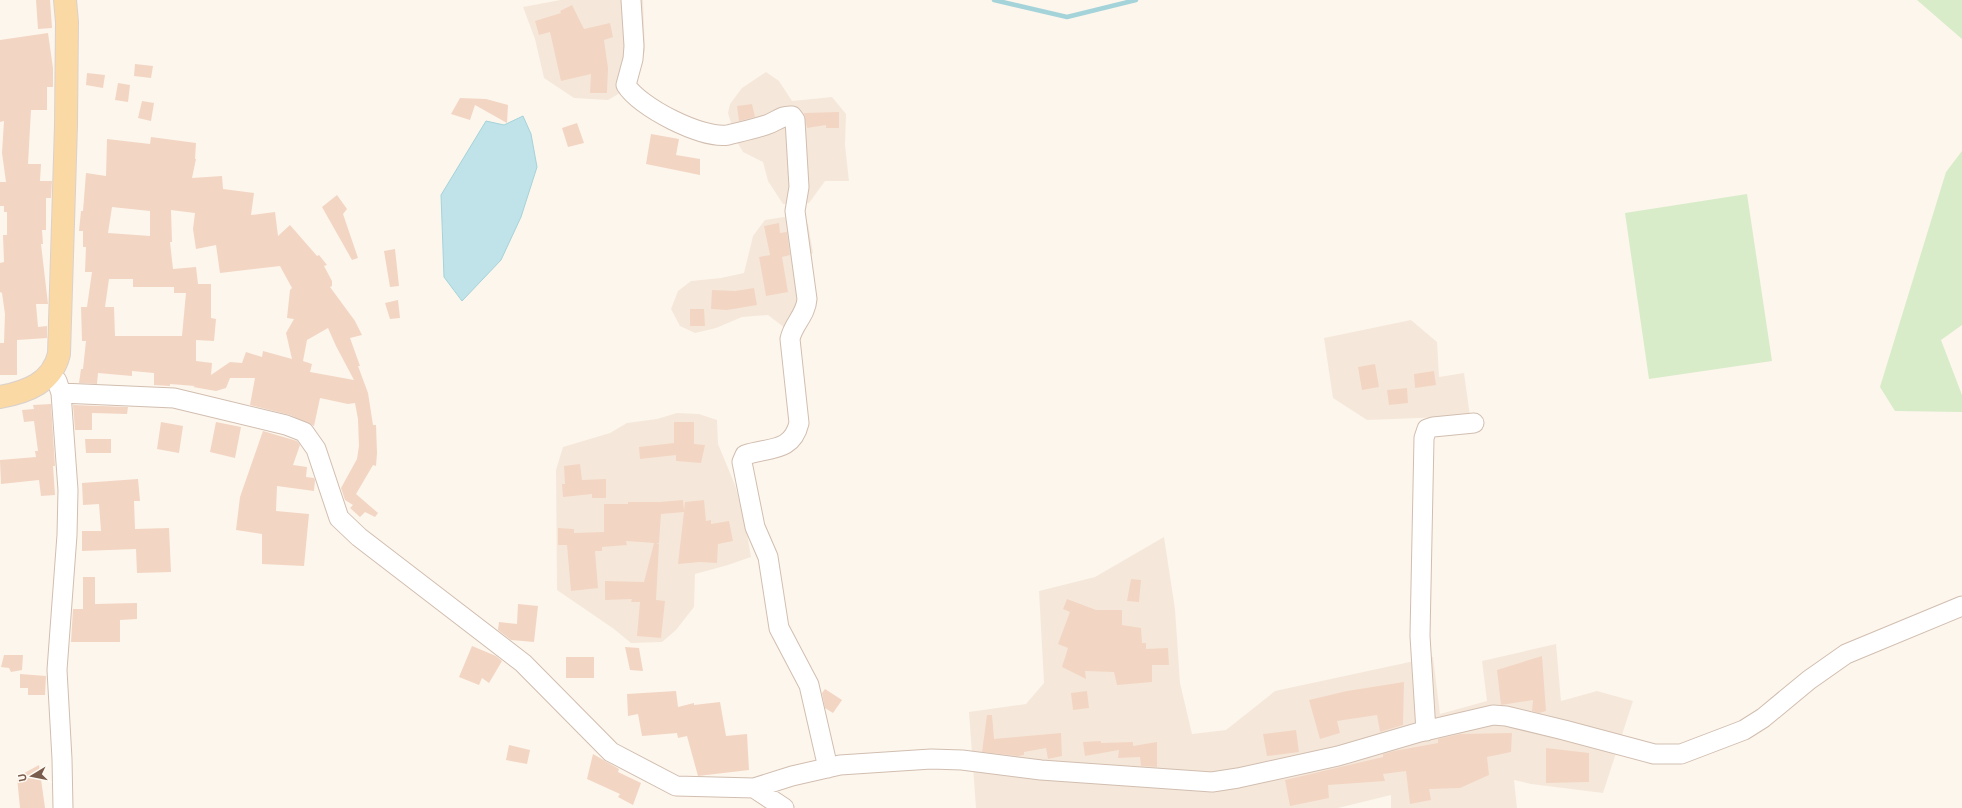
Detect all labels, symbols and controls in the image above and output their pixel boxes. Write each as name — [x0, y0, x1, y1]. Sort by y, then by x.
north arrow — [12, 756, 52, 796]
text: U — [16, 772, 30, 783]

